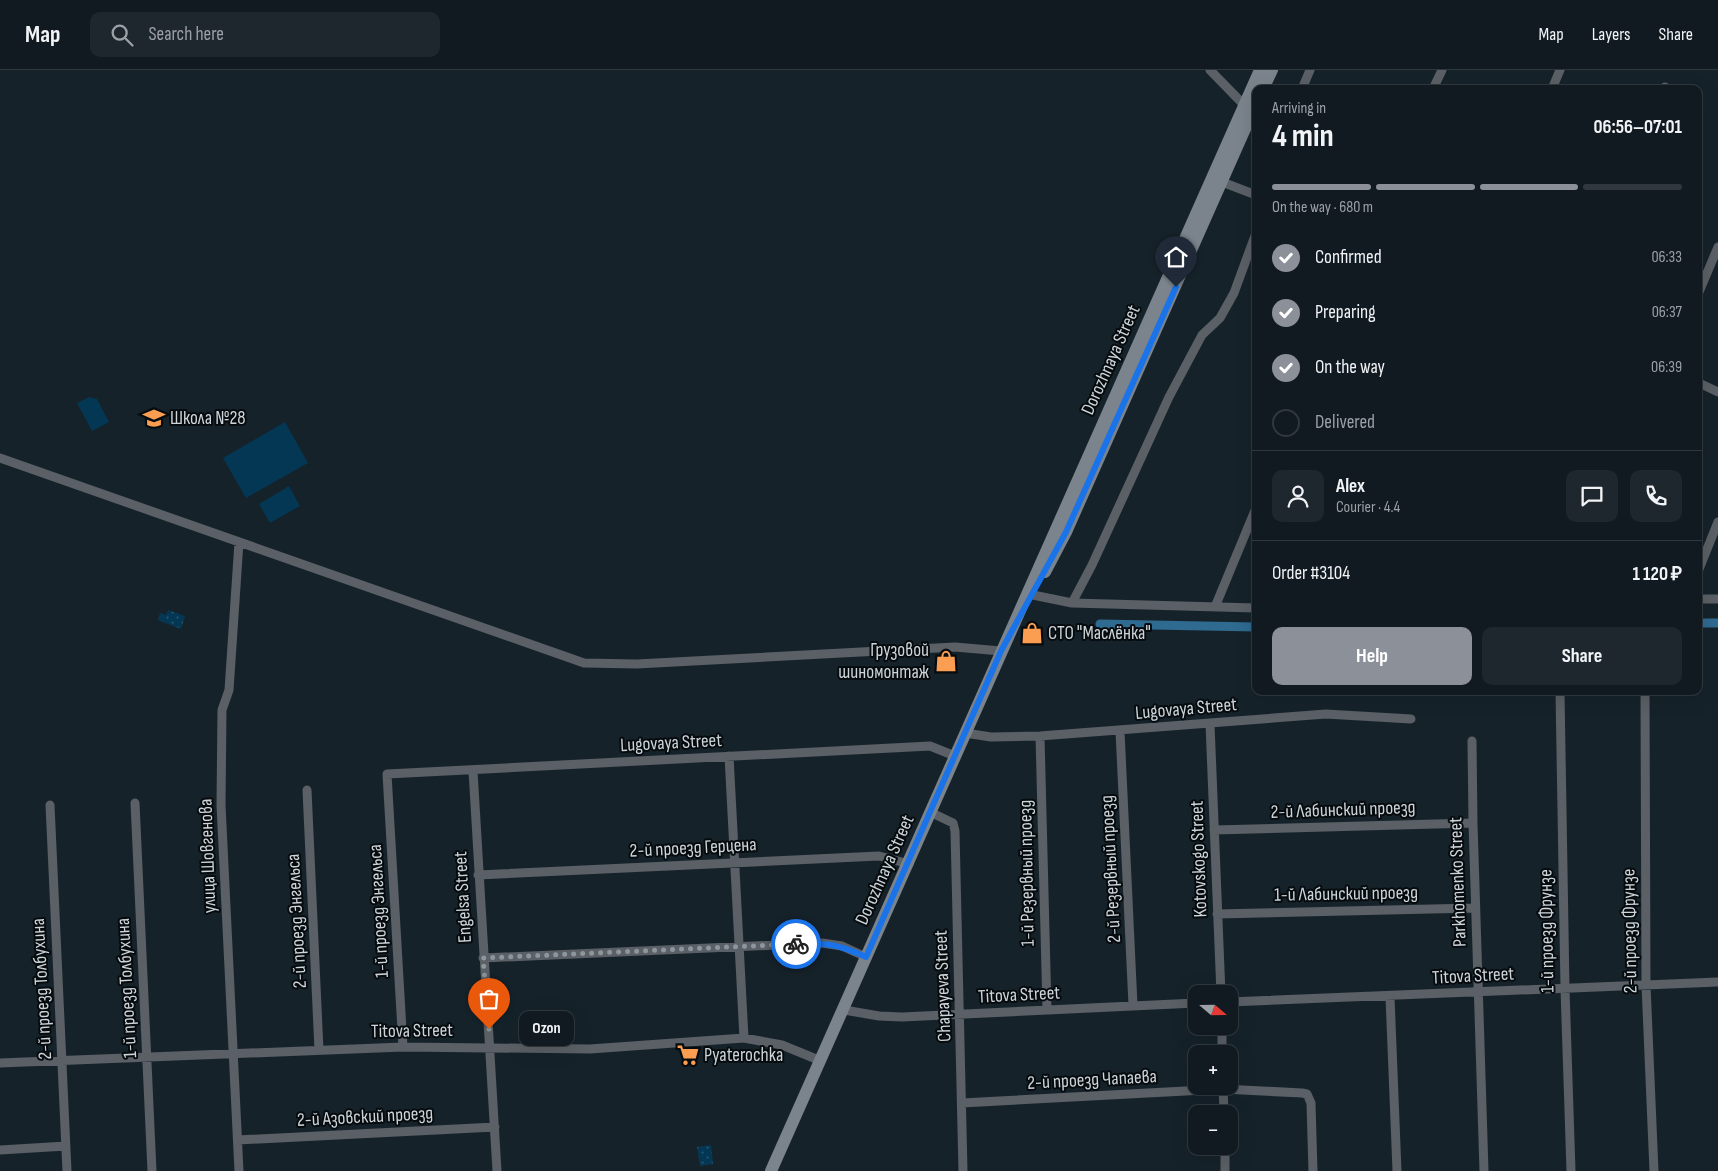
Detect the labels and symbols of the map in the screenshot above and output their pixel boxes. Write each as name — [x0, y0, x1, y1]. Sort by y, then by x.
pin — [1155, 236, 1197, 287]
street label: Dorozhnaya Street — [1077, 301, 1146, 419]
school or university icon: Школа №28 — [141, 405, 167, 431]
place label: Школа №28 — [170, 407, 246, 430]
shop icon: СТО "Маслёнка" — [1019, 620, 1045, 646]
place label: СТО "Маслёнка" — [1048, 622, 1151, 645]
place label: Грузовой шиномонтаж — [838, 639, 930, 684]
shop icon: Грузовой шиномонтаж — [933, 648, 959, 674]
street label: Lugovaya Street — [1134, 693, 1238, 725]
street label: Lugovaya Street — [619, 729, 723, 757]
street label: 2-й Резервный проезд — [1096, 795, 1126, 943]
street label: 2-й Лабинский проезд — [1270, 796, 1416, 824]
street label: улица Шовгенова — [195, 798, 221, 914]
street label: 1-й Резервный проезд — [1014, 800, 1040, 946]
street label: Kotovskogo Street — [1185, 800, 1213, 918]
street label: Dorozhnaya Street — [851, 811, 920, 929]
street label: Parkhomenko Street — [1444, 817, 1472, 947]
street label: 2-й проезд Герцена — [629, 833, 757, 863]
street label: 1-й проезд Энгельса — [364, 844, 394, 978]
street label: Engelsa Street — [449, 850, 477, 943]
street label: 2-й проезд Энгельса — [282, 853, 312, 989]
street label: 1-й проезд Фрунзе — [1534, 869, 1560, 993]
street label: 2-й проезд Фрунзе — [1617, 869, 1643, 993]
street label: 1-й Лабинский проезд — [1274, 881, 1418, 907]
street label: 1-й проезд Толбухина — [112, 917, 142, 1059]
street label: 2-й проезд Толбухина — [27, 918, 57, 1060]
courier — [771, 919, 821, 969]
street label: Chapayeva Street — [930, 929, 956, 1042]
street label: Titova Street — [1431, 962, 1515, 990]
pin — [468, 978, 510, 1029]
street label: Titova Street — [977, 981, 1061, 1009]
north arrow — [1188, 985, 1238, 1035]
callout: Ozon — [519, 1012, 574, 1046]
street label: Titova Street — [371, 1019, 453, 1043]
supermarket icon: Pyaterochka — [675, 1042, 701, 1068]
place label: Pyaterochka — [704, 1044, 783, 1067]
street label: 2-й проезд Чапаева — [1027, 1065, 1157, 1095]
street label: 2-й Азовский проезд — [296, 1102, 434, 1132]

